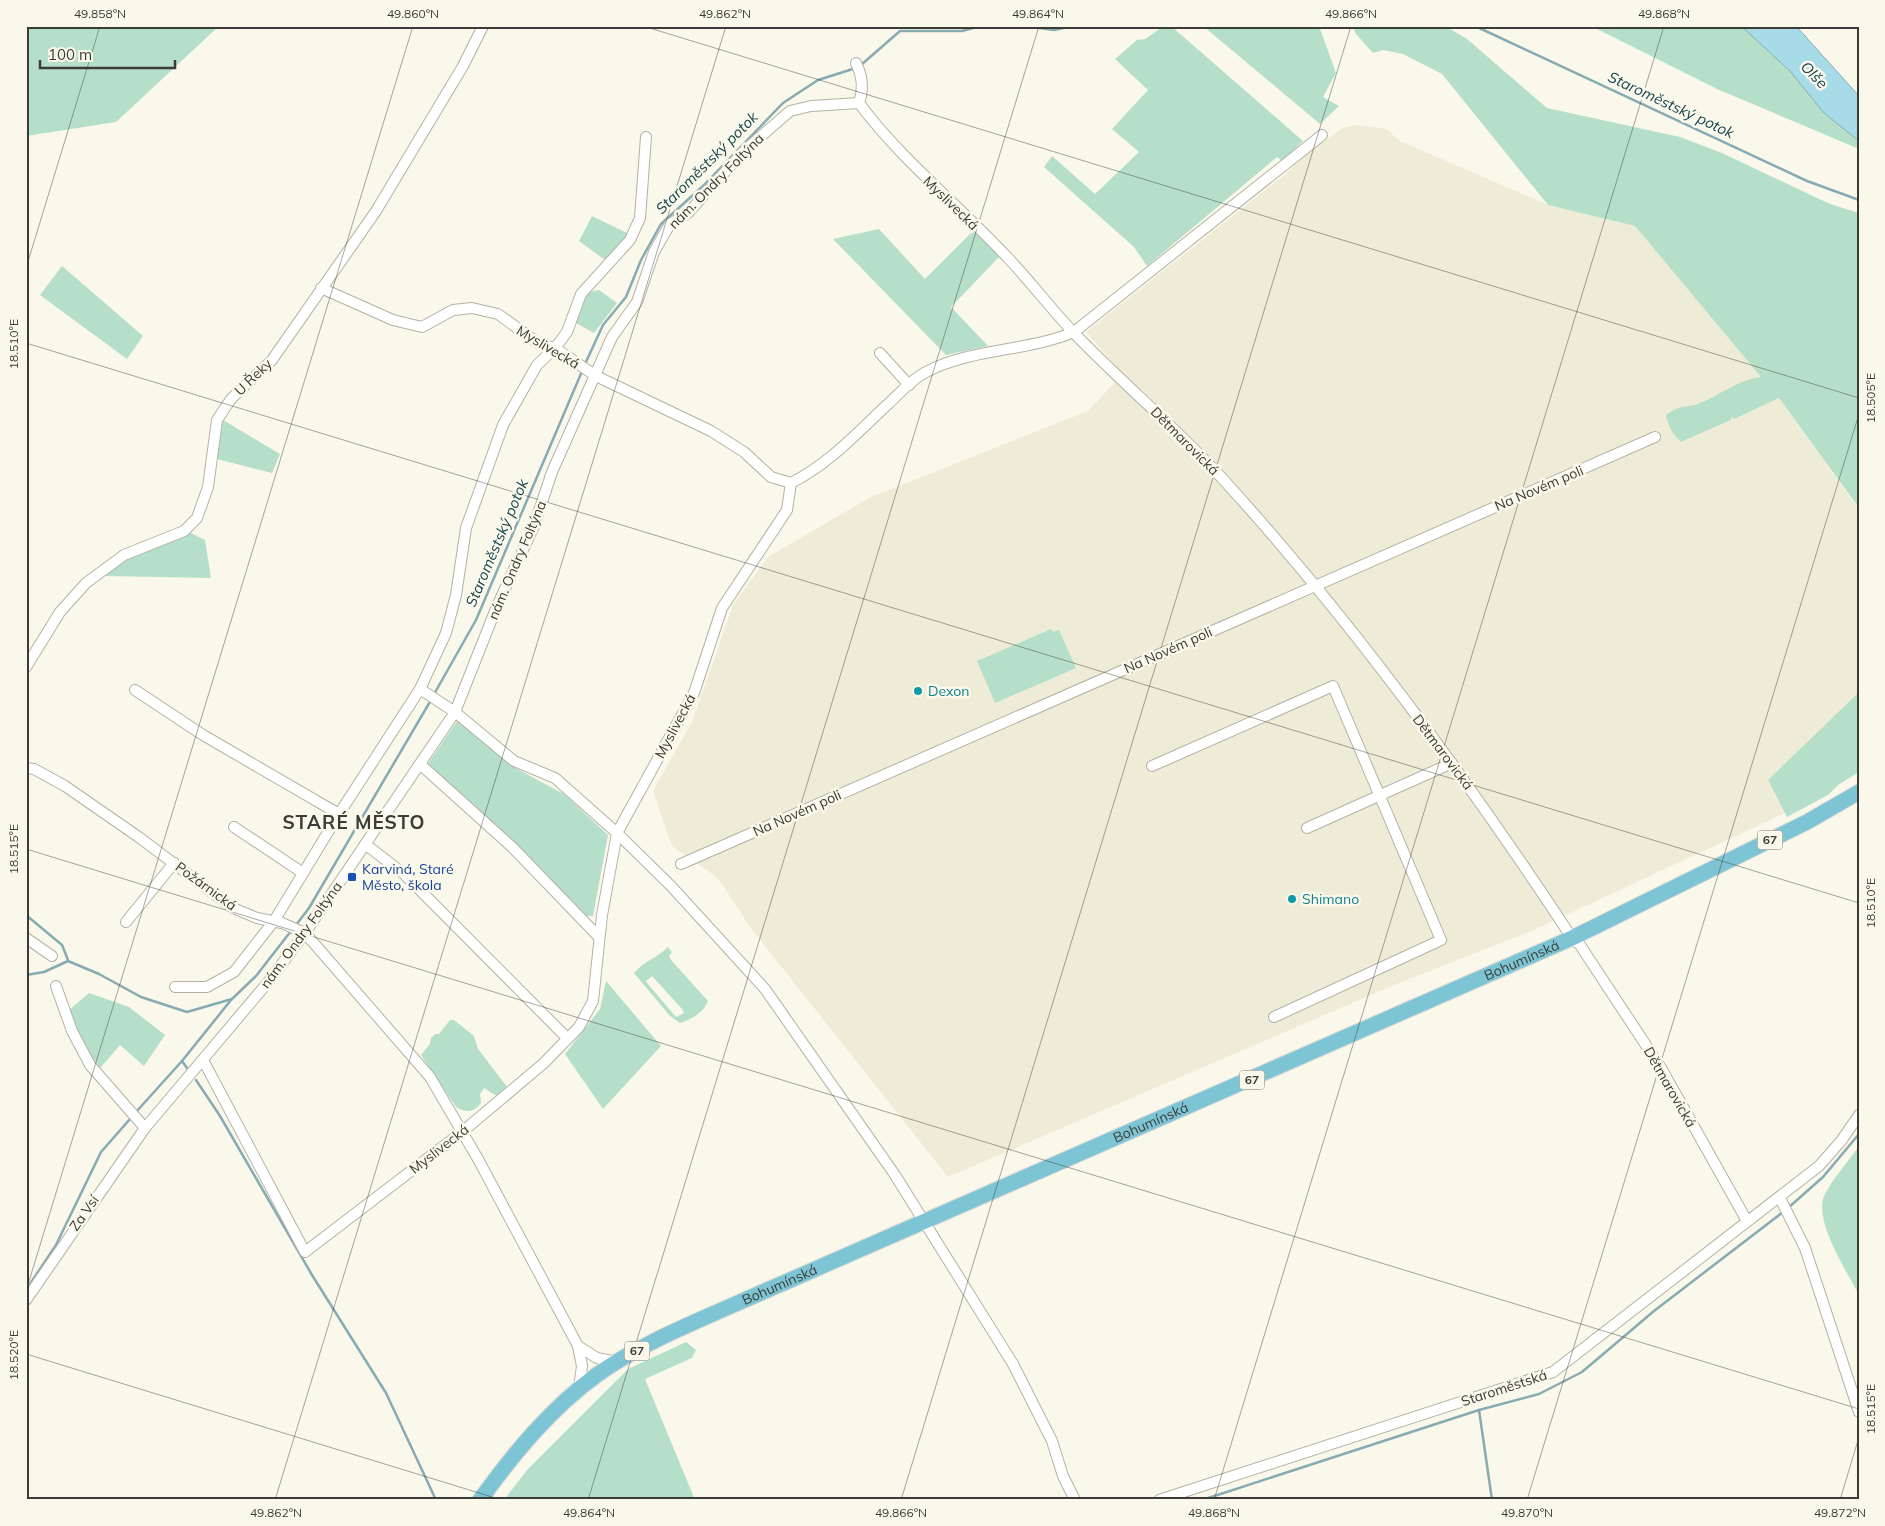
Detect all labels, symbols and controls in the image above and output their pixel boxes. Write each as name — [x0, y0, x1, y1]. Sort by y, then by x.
text: 49.858°N — [74, 6, 126, 21]
text: 49.860°N — [387, 6, 439, 21]
text: 49.862°N — [699, 6, 751, 21]
text: 49.864°N — [1012, 6, 1064, 21]
text: 49.866°N — [1325, 6, 1377, 21]
text: 49.868°N — [1638, 6, 1690, 21]
scale bar — [40, 38, 175, 70]
text: 100 m — [48, 45, 92, 64]
water label: Olše — [1797, 57, 1832, 92]
water label: Staroměstský potok — [1605, 67, 1739, 143]
water label: Staroměstský potok — [651, 107, 763, 218]
street label: nám. Ondry Foltýna — [664, 129, 768, 233]
street label: Myslivecká — [919, 172, 983, 234]
text: 18.510°E — [6, 319, 21, 369]
street label: Myslivecká — [513, 321, 583, 373]
street label: U Řeky — [230, 354, 276, 399]
text: 18.505°E — [1863, 373, 1878, 423]
street label: Dětmarovická — [1147, 403, 1223, 479]
street label: Na Novém poli — [1492, 461, 1586, 515]
water label: Staroměstský potok — [461, 475, 533, 610]
street label: nám. Ondry Foltýna — [484, 498, 550, 622]
street label: Na Novém poli — [1121, 622, 1215, 678]
place label: Dexon — [928, 682, 970, 700]
marker: Dexon — [912, 685, 924, 697]
street label: Myslivecká — [651, 691, 699, 761]
street label: Dětmarovická — [1409, 711, 1477, 793]
street label: Na Novém poli — [750, 785, 844, 841]
district label: STARÉ MĚSTO — [283, 810, 425, 834]
text: 18.515°E — [6, 824, 21, 874]
road number: 67 — [1758, 830, 1782, 850]
street label: Požárnická — [172, 858, 240, 914]
place label: Karviná, Staré Město, škola — [362, 860, 454, 894]
marker: Karviná, Staré Město, škola — [346, 871, 358, 883]
street label: nám. Ondry Foltýna — [256, 878, 346, 992]
text: 18.510°E — [1863, 878, 1878, 928]
place label: Shimano — [1302, 890, 1359, 908]
marker: Shimano — [1286, 893, 1298, 905]
street label: Bohumínská — [1481, 936, 1562, 984]
street label: Dětmarovická — [1640, 1044, 1700, 1130]
road number: 67 — [1240, 1070, 1264, 1090]
street label: Bohumínská — [1110, 1098, 1191, 1147]
street label: Myslivecká — [406, 1120, 472, 1178]
street label: Za Vsí — [65, 1191, 103, 1234]
street label: Bohumínská — [739, 1260, 820, 1309]
text: 18.520°E — [6, 1330, 21, 1380]
road number: 67 — [624, 1342, 650, 1360]
street label: Staroměstská — [1459, 1366, 1549, 1410]
text: 18.515°E — [1863, 1384, 1878, 1434]
text: 49.862°N — [250, 1505, 302, 1520]
text: 49.864°N — [563, 1505, 615, 1520]
text: 49.866°N — [875, 1505, 927, 1520]
text: 49.868°N — [1188, 1505, 1240, 1520]
text: 49.870°N — [1501, 1505, 1553, 1520]
text: 49.872°N — [1814, 1505, 1866, 1520]

